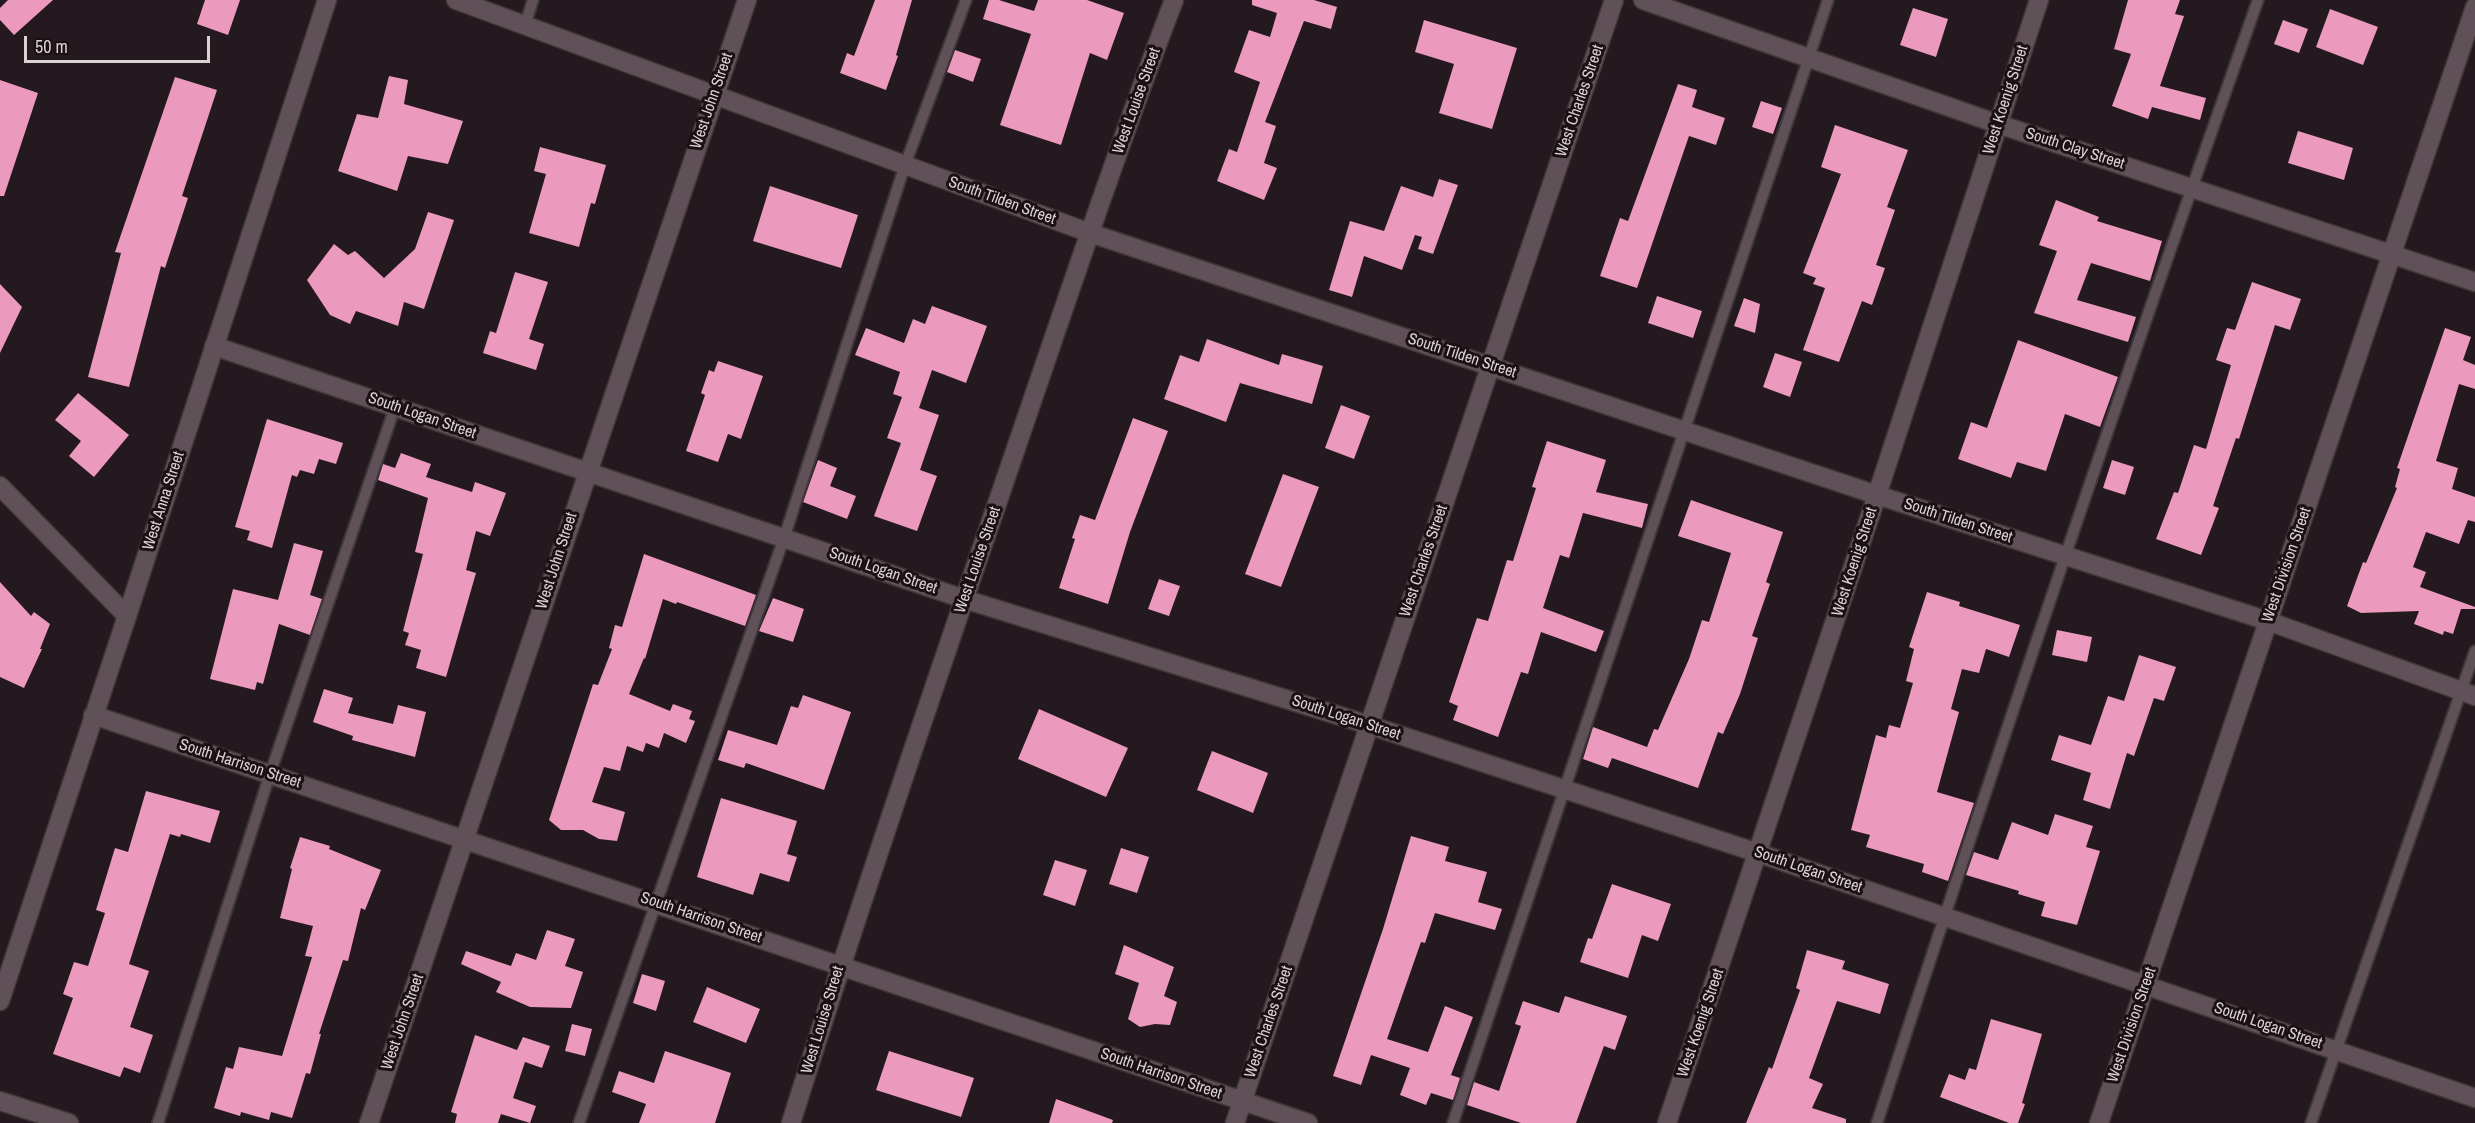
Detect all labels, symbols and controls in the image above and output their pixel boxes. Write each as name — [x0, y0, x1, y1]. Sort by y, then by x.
scale bar — [27, 24, 213, 62]
text: 50 m — [35, 34, 68, 59]
street label: West Charles Street — [1552, 42, 1608, 160]
street label: West Koenig Street — [1979, 43, 2033, 157]
street label: West Louise Street — [1109, 45, 1165, 157]
street label: West John Street — [687, 50, 737, 152]
street label: South Clay Street — [2023, 124, 2127, 174]
street label: South Tilden Street — [946, 173, 1058, 229]
street label: South Tilden Street — [1405, 329, 1519, 383]
street label: South Logan Street — [365, 389, 479, 443]
street label: West Anna Street — [139, 449, 189, 553]
street label: South Tilden Street — [1901, 494, 2015, 548]
street label: West Charles Street — [1396, 502, 1452, 620]
street label: West Louise Street — [951, 504, 1005, 616]
street label: West Koenig Street — [1828, 505, 1882, 619]
street label: West Division Street — [2258, 505, 2316, 625]
street label: West John Street — [532, 510, 582, 612]
street label: South Logan Street — [826, 544, 940, 598]
street label: South Logan Street — [1289, 691, 1403, 745]
street label: South Harrison Street — [177, 735, 303, 793]
street label: South Logan Street — [1751, 843, 1865, 897]
street label: South Harrison Street — [638, 888, 764, 948]
street label: West Charles Street — [1241, 963, 1297, 1081]
street label: West Louise Street — [798, 964, 848, 1076]
street label: West Division Street — [2103, 965, 2161, 1085]
street label: West Koenig Street — [1673, 966, 1729, 1080]
street label: West John Street — [378, 971, 428, 1073]
street label: South Logan Street — [2211, 999, 2325, 1053]
street label: South Harrison Street — [1098, 1044, 1224, 1104]

